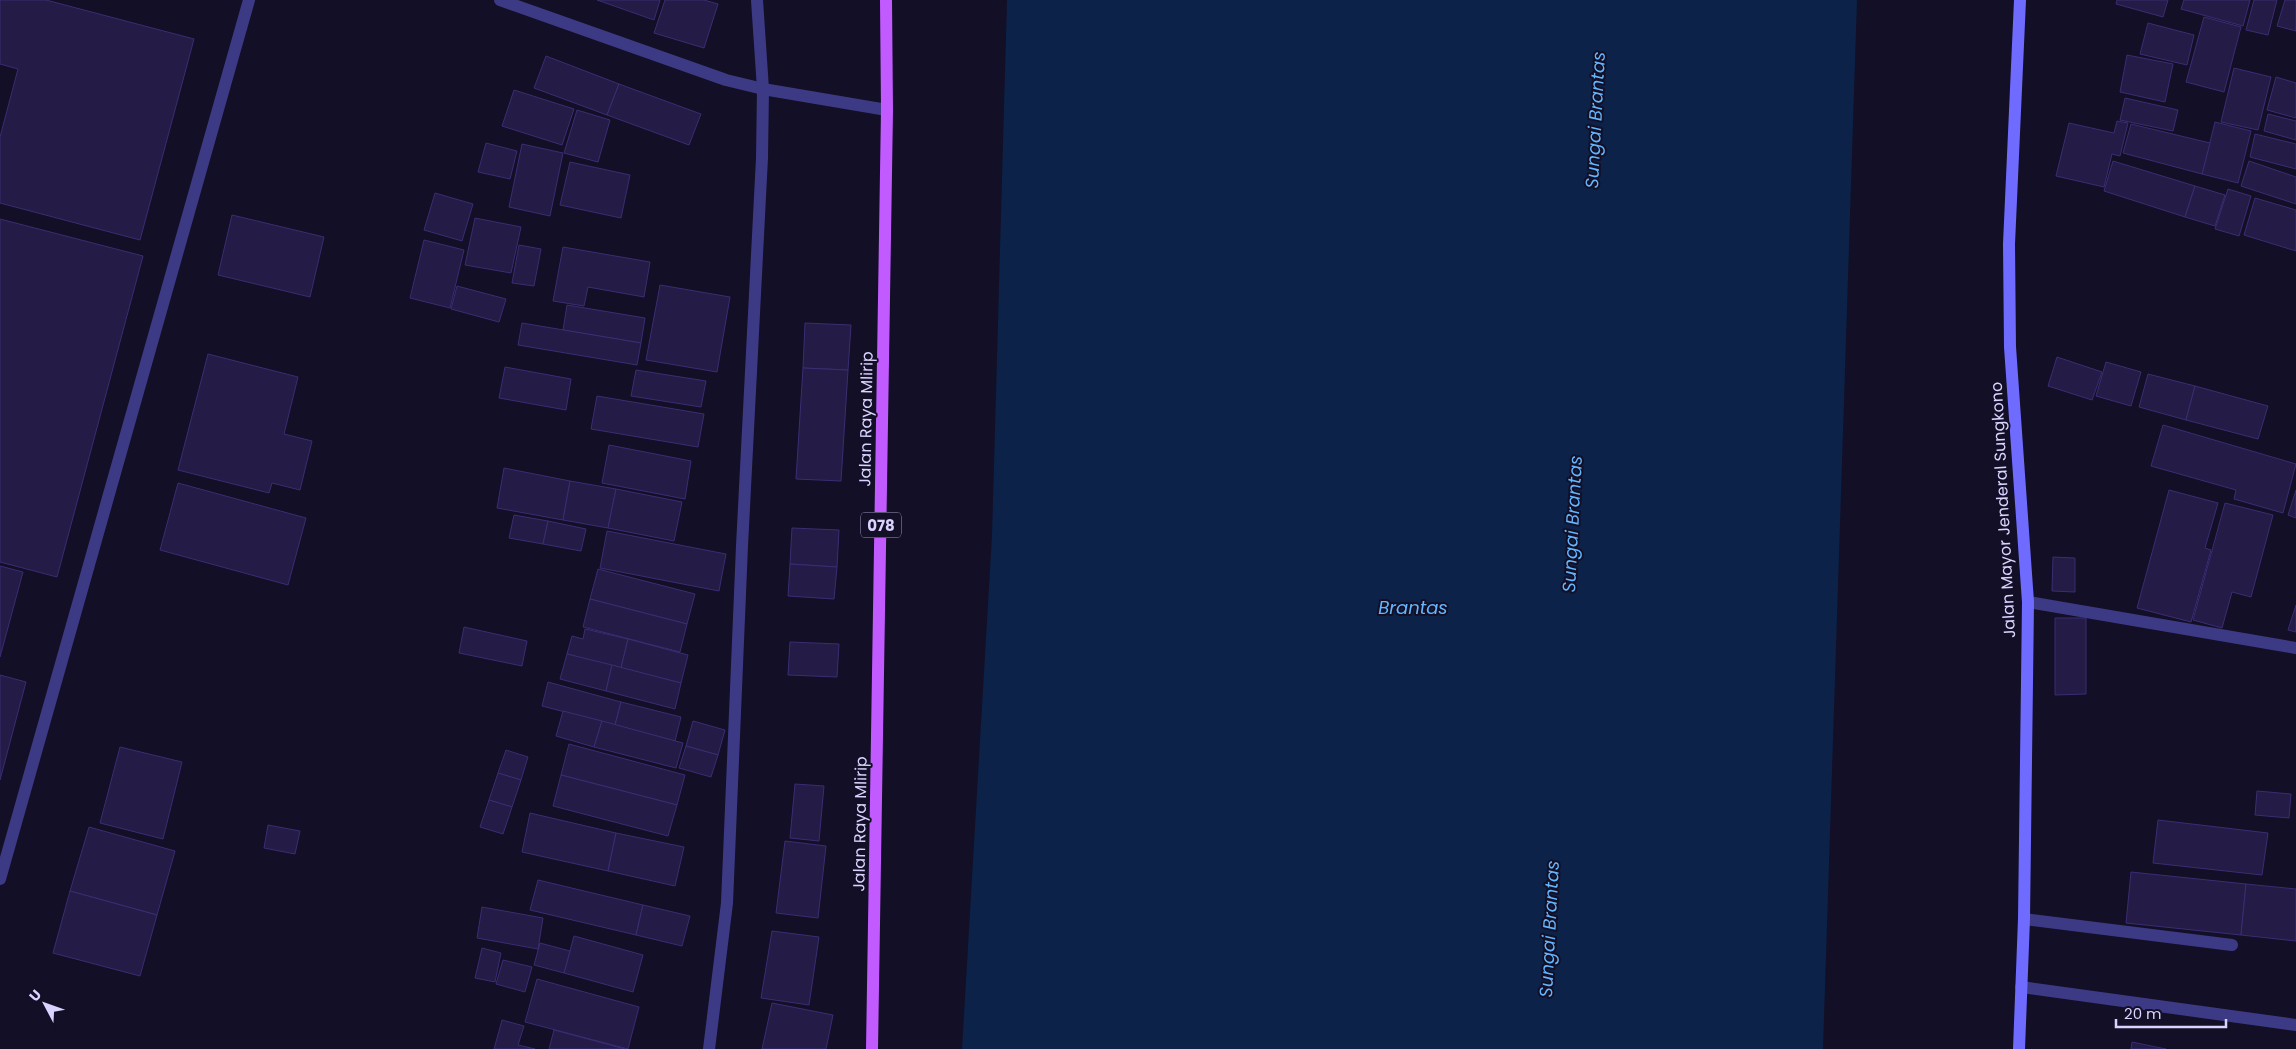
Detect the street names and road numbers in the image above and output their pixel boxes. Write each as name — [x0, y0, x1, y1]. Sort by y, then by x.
street label: Jalan Raya Mlirip — [853, 351, 879, 487]
street label: Jalan Mayor Jenderal Sungkono — [1985, 381, 2021, 639]
road number: 078 — [861, 512, 901, 538]
street label: Jalan Raya Mlirip — [847, 756, 873, 892]

